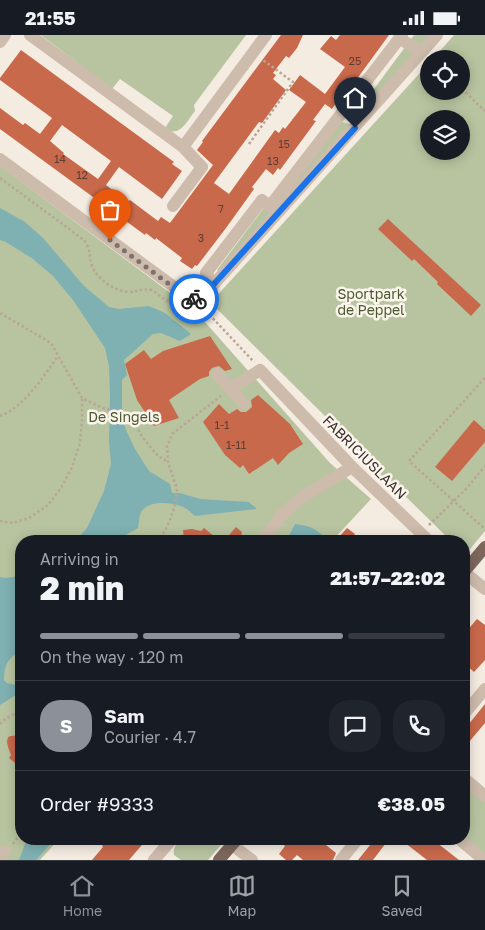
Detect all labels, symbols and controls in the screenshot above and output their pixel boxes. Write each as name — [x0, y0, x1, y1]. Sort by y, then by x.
text: 21:55 — [25, 6, 76, 29]
map controls — [420, 50, 470, 160]
button: locate — [420, 50, 470, 100]
house number: 25 — [349, 54, 361, 67]
pin — [334, 77, 376, 128]
icon: home — [341, 84, 369, 112]
button: layers — [420, 110, 470, 160]
house number: 15 — [278, 137, 290, 150]
house number: 14 — [54, 152, 66, 165]
house number: 13 — [267, 154, 279, 167]
house number: 12 — [76, 168, 88, 181]
pin — [89, 189, 131, 240]
icon: bag — [96, 196, 124, 224]
house number: 7 — [218, 202, 224, 215]
house number: 3 — [198, 231, 204, 244]
courier — [169, 274, 219, 324]
icon: bike — [180, 285, 208, 313]
park label: Sportpark de Peppel — [337, 285, 405, 318]
park label: De Singels — [88, 408, 160, 425]
street label: FABRICIUSLAAN — [320, 412, 410, 502]
house number: 1-1 — [215, 418, 229, 431]
house number: 1-11 — [226, 438, 246, 451]
text: Arriving in — [40, 549, 119, 569]
text: 21:57–22:02 — [330, 566, 445, 589]
text: 2 min — [40, 569, 124, 607]
text: On the way · 120 m — [40, 647, 183, 667]
button: chat — [329, 700, 381, 752]
button: phone — [393, 700, 445, 752]
text: Sam — [104, 704, 144, 727]
text: S — [60, 714, 72, 737]
text: Courier · 4.7 — [104, 727, 196, 747]
text: Order #9333 — [40, 792, 154, 815]
text: €38.05 — [378, 792, 445, 815]
tab: Home — [63, 872, 102, 919]
tab: Map — [228, 872, 256, 919]
tab: Saved — [381, 872, 422, 919]

